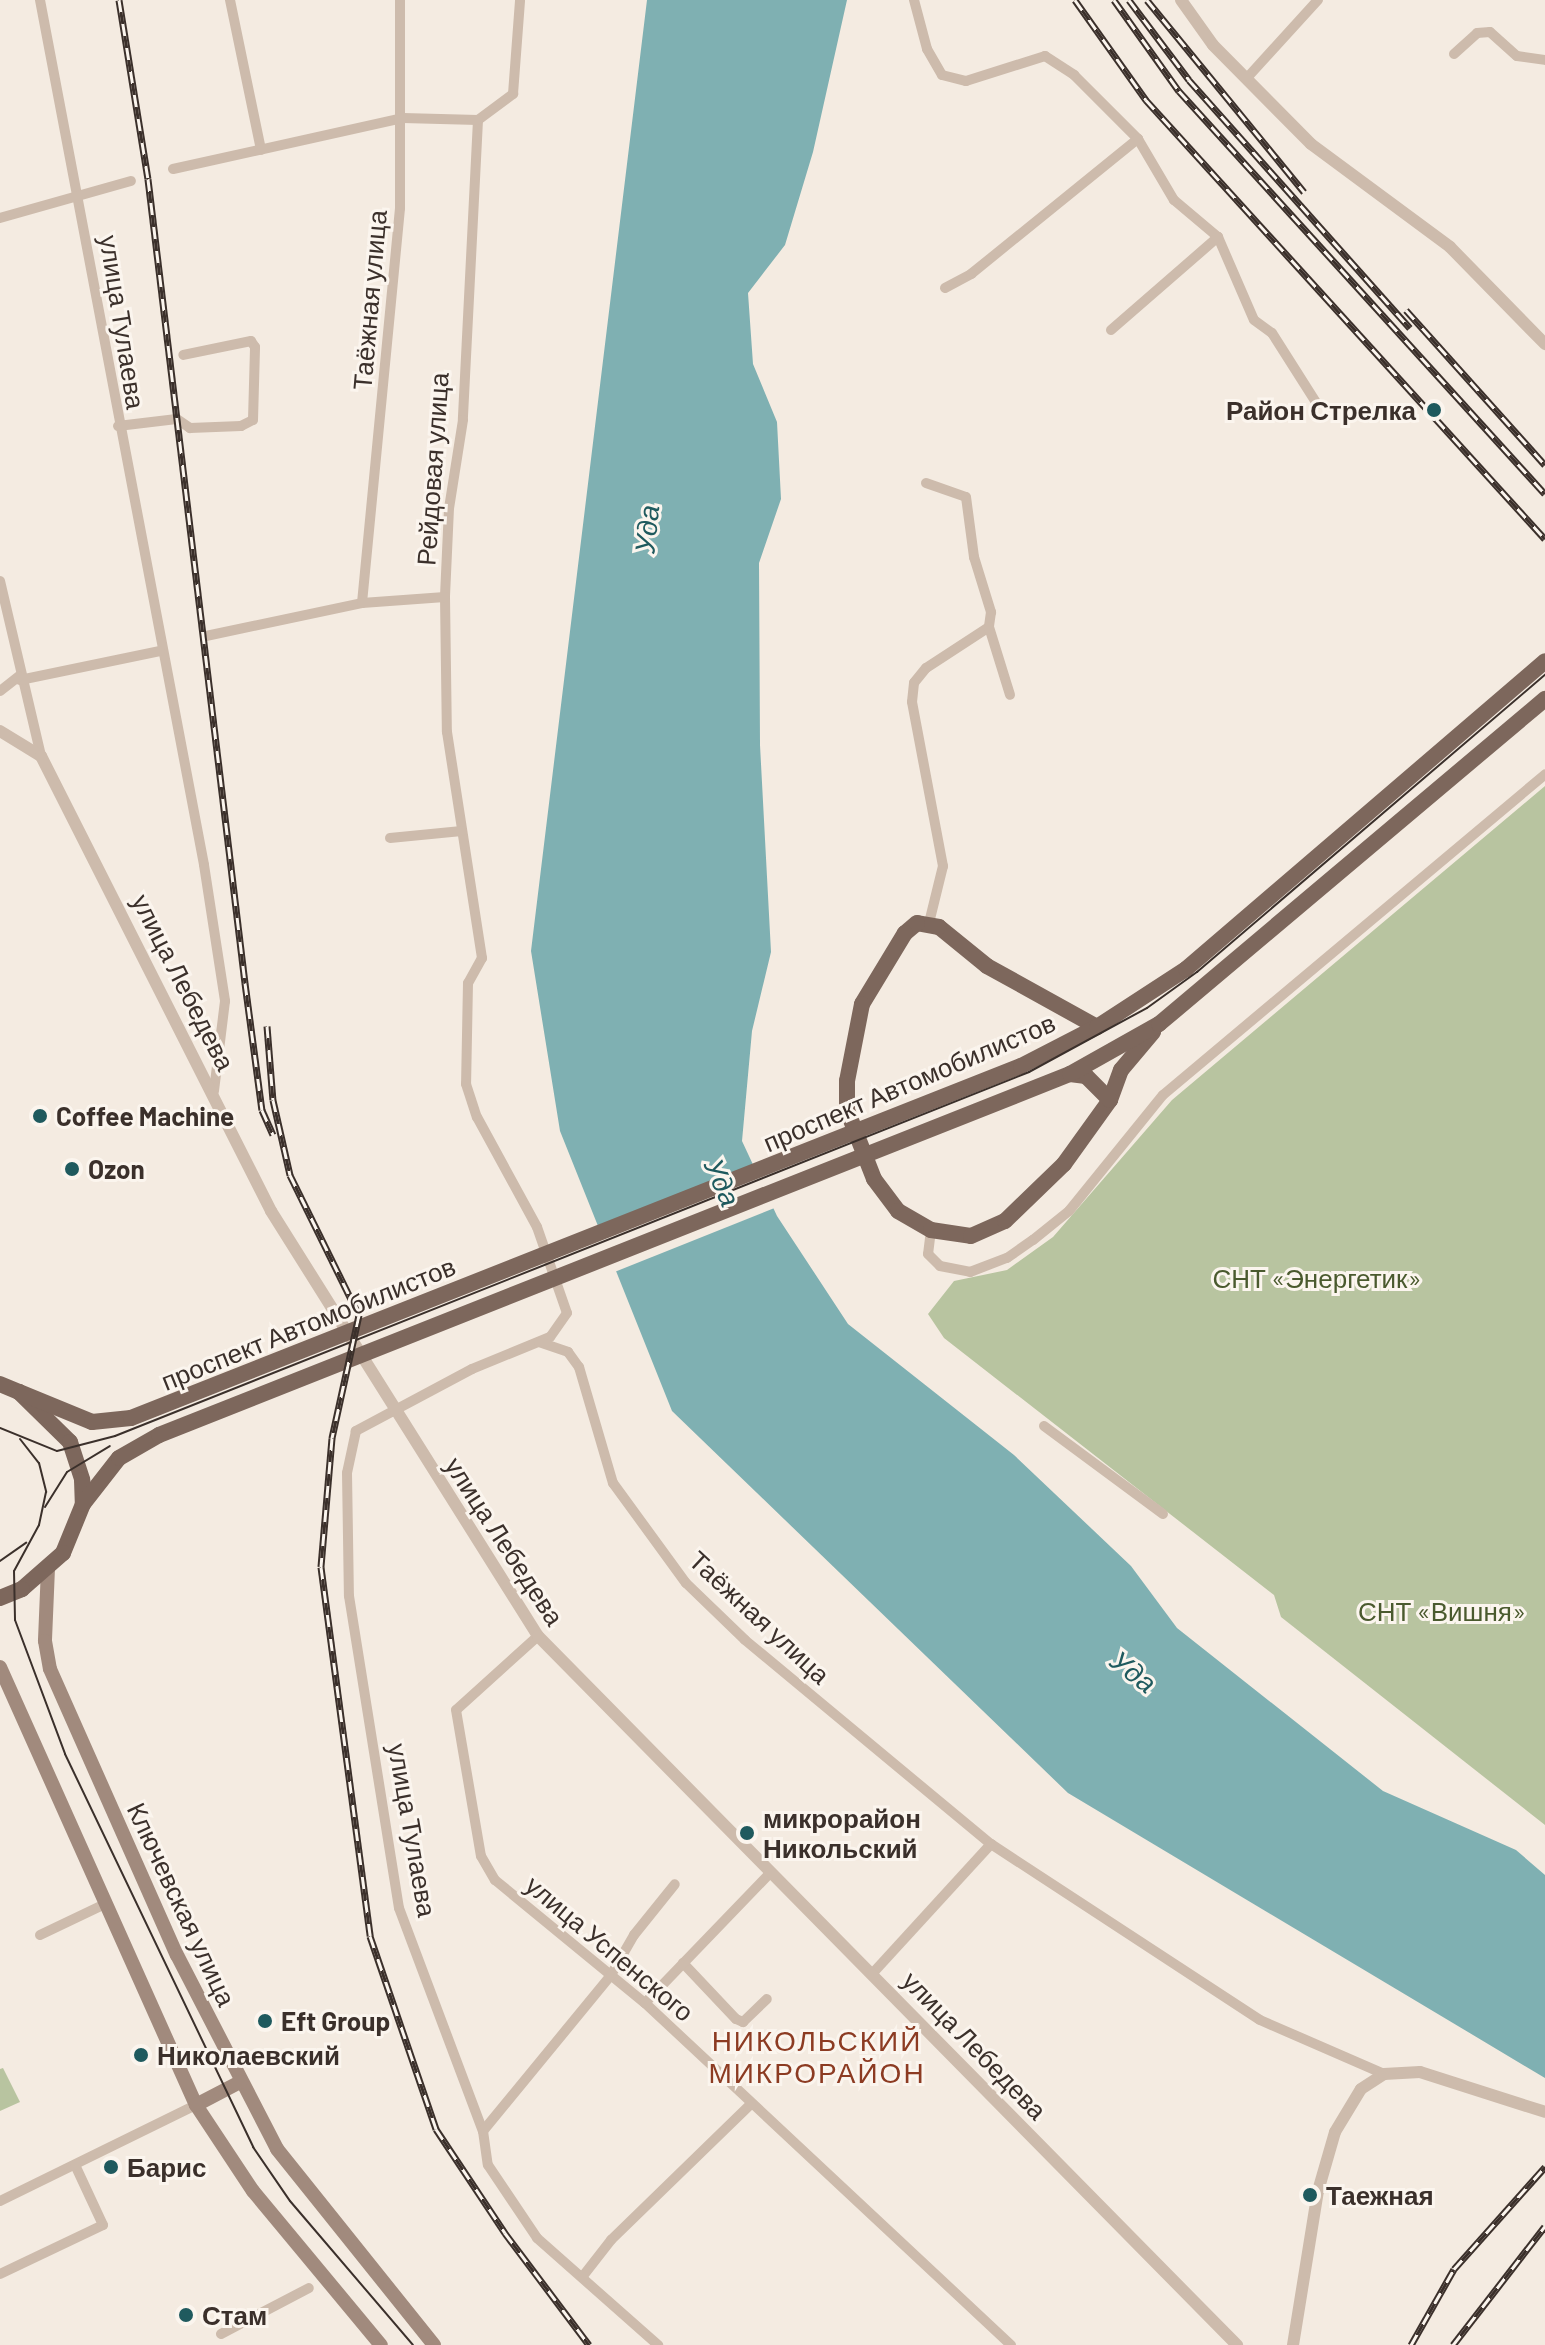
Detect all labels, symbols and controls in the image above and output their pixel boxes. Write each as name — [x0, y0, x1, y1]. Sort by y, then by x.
street label: Таёжная улица — [346, 209, 392, 391]
street label: улица Тулаева — [94, 233, 152, 411]
street label: Рейдовая улица — [410, 371, 454, 567]
place label: Район Стрелка — [1226, 394, 1416, 426]
marker: Район Стрелка — [1423, 399, 1445, 421]
water label: Уда — [627, 503, 665, 555]
street label: улица Лебедева — [126, 888, 242, 1076]
street label: проспект Автомобилистов — [758, 1006, 1060, 1158]
place label: Coffee Machine — [56, 1100, 234, 1132]
marker: Coffee Machine — [31, 1107, 49, 1125]
place label: Ozon — [88, 1153, 145, 1185]
water label: Уда — [698, 1153, 748, 1211]
marker: Ozon — [63, 1160, 81, 1178]
street label: проспект Автомобилистов — [156, 1250, 460, 1396]
park label: СНТ «Энергетик» — [1213, 1262, 1421, 1294]
street label: улица Лебедева — [439, 1451, 571, 1631]
street label: Таёжная улица — [683, 1544, 837, 1690]
park label: СНТ «Вишня» — [1358, 1595, 1526, 1627]
water label: Уда — [1104, 1643, 1164, 1699]
street label: улица Тулаева — [382, 1741, 444, 1919]
street label: Ключевская улица — [121, 1797, 243, 2011]
place label: микрорайон Никольский — [763, 1802, 921, 1864]
marker: микрорайон Никольский — [738, 1824, 756, 1842]
street label: улица Успенского — [520, 1869, 700, 2027]
street label: улица Лебедева — [896, 1964, 1054, 2126]
place label: Eft Group — [281, 2005, 390, 2037]
marker: Eft Group — [256, 2012, 274, 2030]
district label: НИКОЛЬСКИЙ МИКРОРАЙОН — [708, 2023, 926, 2089]
place label: Николаевский — [157, 2039, 340, 2071]
marker: Николаевский — [132, 2046, 150, 2064]
place label: Барис — [127, 2151, 206, 2183]
marker: Барис — [102, 2158, 120, 2176]
place label: Таежная — [1326, 2179, 1434, 2211]
marker: Таежная — [1301, 2186, 1319, 2204]
place label: Стам — [202, 2299, 267, 2331]
marker: Стам — [177, 2306, 195, 2324]

